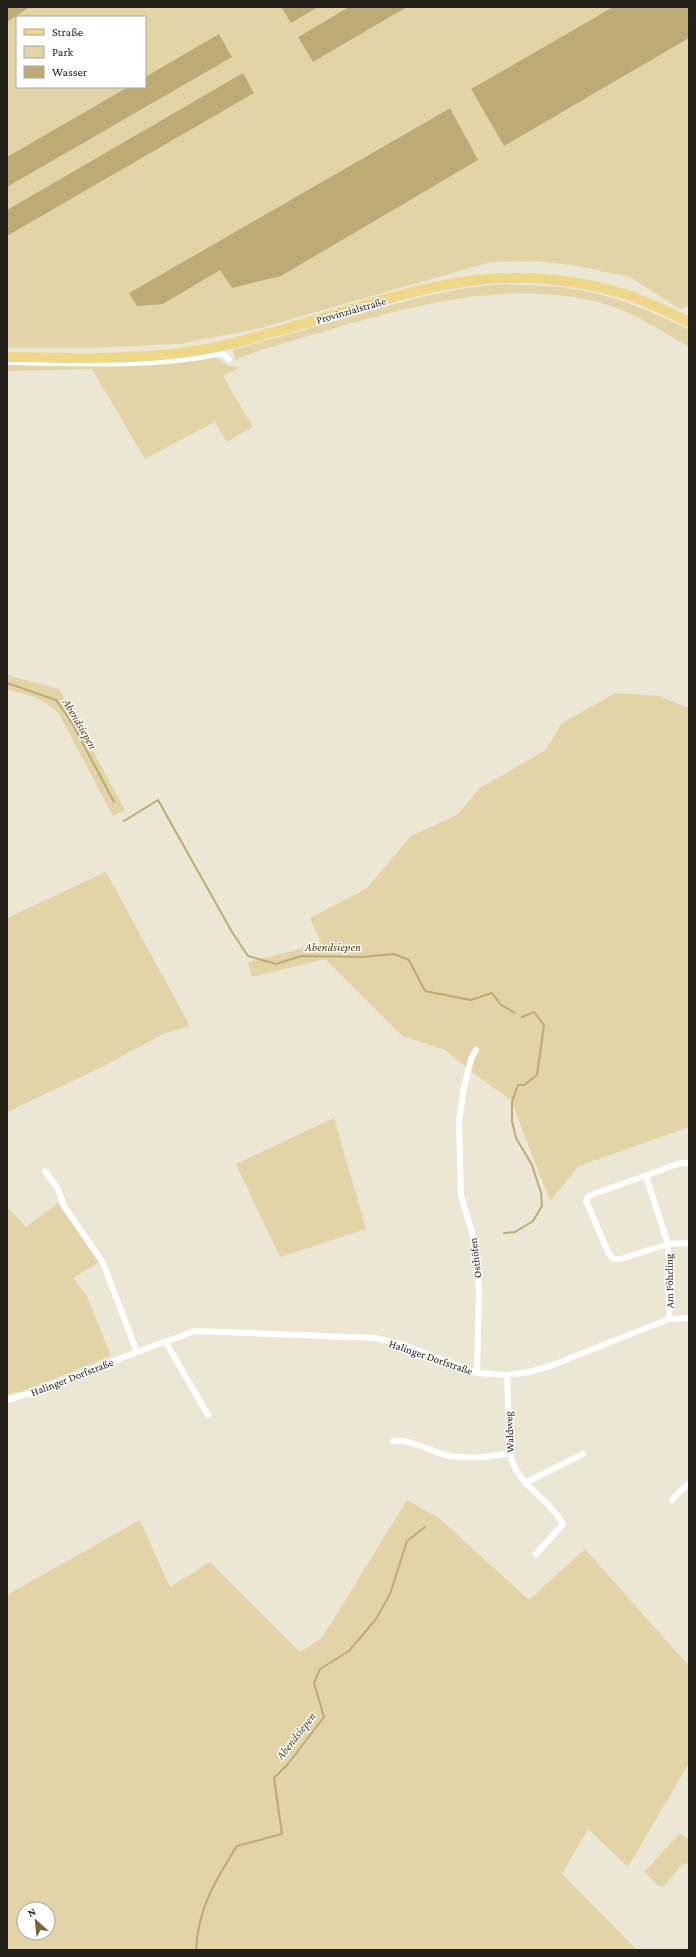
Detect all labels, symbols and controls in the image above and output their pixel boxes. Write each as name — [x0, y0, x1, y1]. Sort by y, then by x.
legend — [16, 16, 146, 88]
text: Straße — [52, 25, 83, 39]
text: Park — [52, 45, 74, 59]
text: Wasser — [52, 65, 88, 79]
street label: Provinzialstraße — [315, 294, 387, 326]
water label: Abendsiepen — [59, 695, 100, 752]
water label: Abendsiepen — [304, 940, 361, 954]
street label: Osthöfen — [467, 1237, 483, 1279]
street label: Am Föhrling — [663, 1253, 676, 1308]
street label: Halinger Dorfstraße — [387, 1337, 475, 1378]
street label: Halinger Dorfstraße — [29, 1356, 116, 1399]
street label: Waldweg — [502, 1410, 517, 1453]
water label: Abendsiepen — [273, 1710, 319, 1763]
north arrow — [16, 1901, 56, 1941]
text: N — [25, 1905, 38, 1919]

